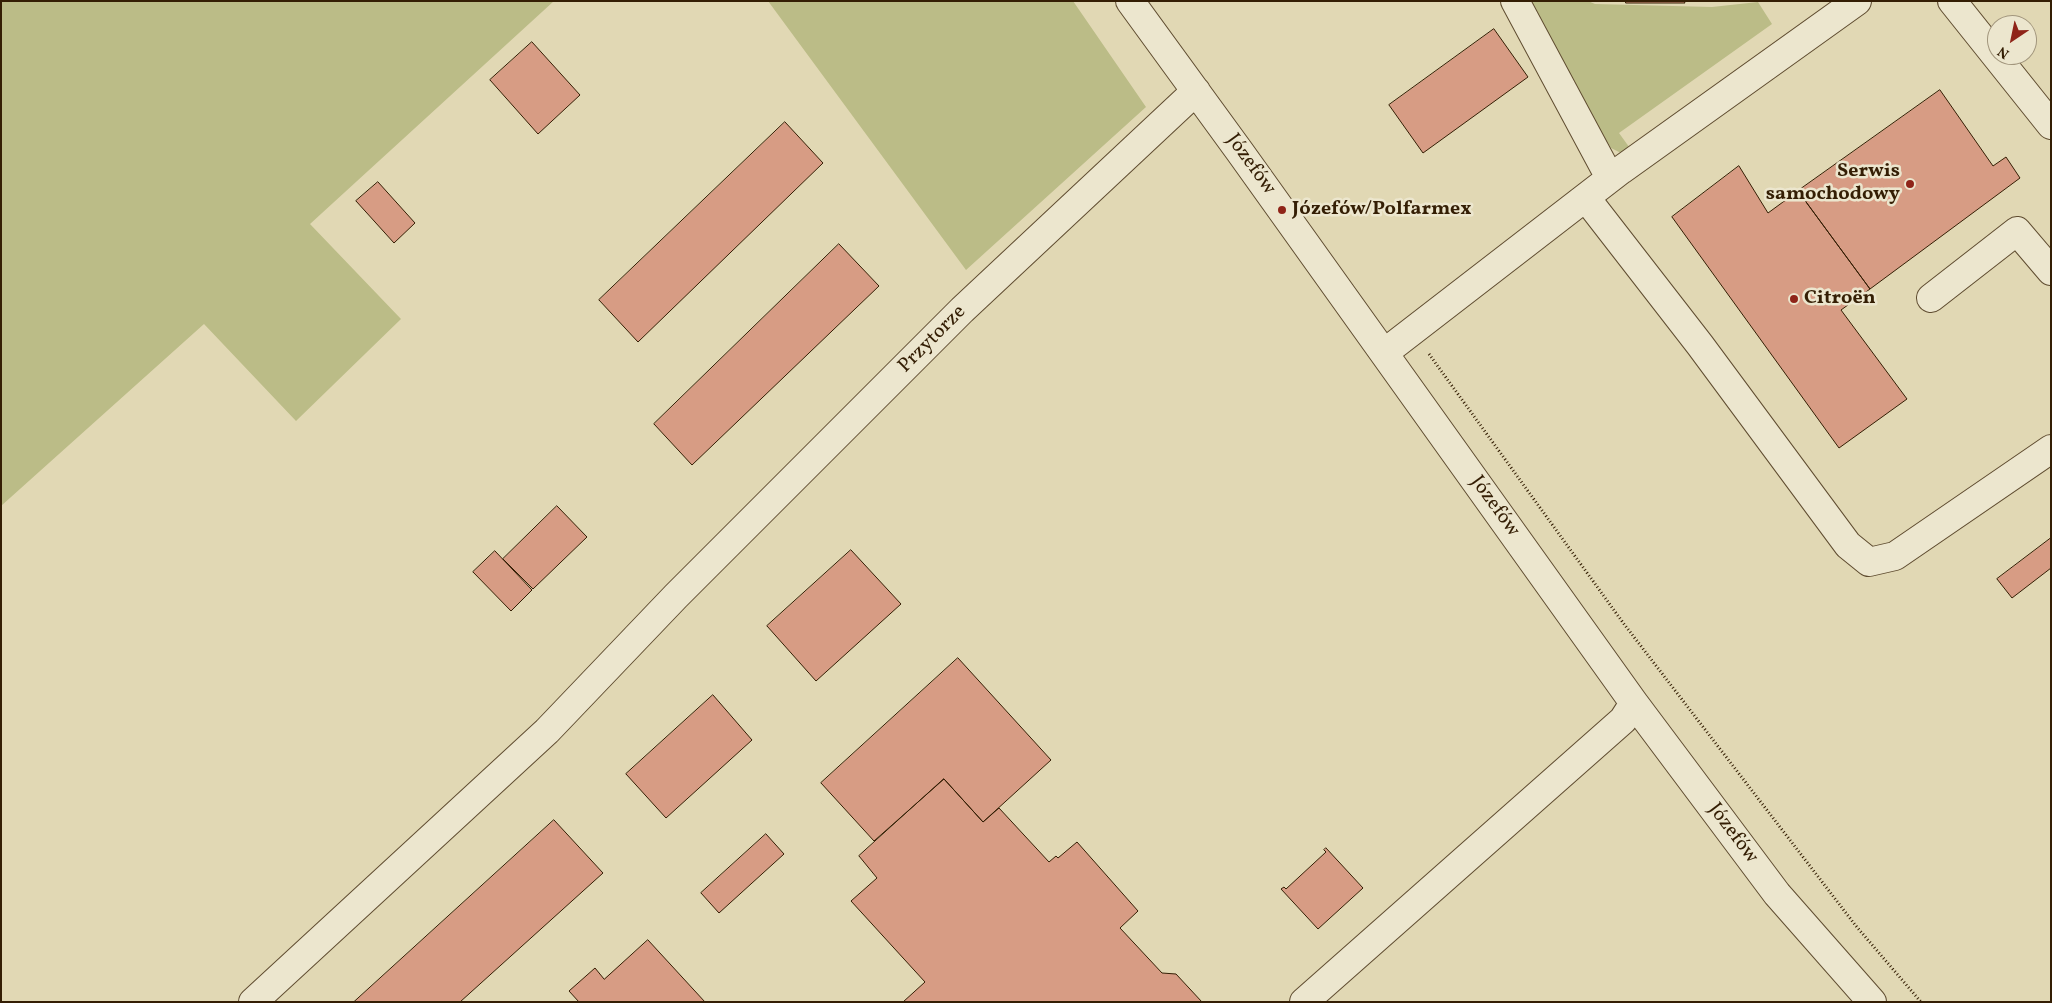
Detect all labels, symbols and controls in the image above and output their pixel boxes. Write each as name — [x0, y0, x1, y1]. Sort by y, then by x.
north arrow — [1987, 15, 2037, 65]
text: N — [1994, 41, 2013, 63]
street label: Józefów — [1220, 130, 1280, 200]
place label: Serwis samochodowy — [1766, 160, 1900, 207]
marker: Serwis samochodowy — [1904, 178, 1916, 190]
place label: Józefów/Polfarmex — [1292, 198, 1472, 222]
marker: Józefów/Polfarmex — [1276, 204, 1288, 216]
place label: Citroën — [1804, 287, 1876, 311]
marker: Citroën — [1788, 293, 1800, 305]
street label: Przytorze — [894, 301, 972, 379]
street label: Józefów — [1464, 472, 1524, 542]
street label: Józefów — [1702, 799, 1762, 869]

